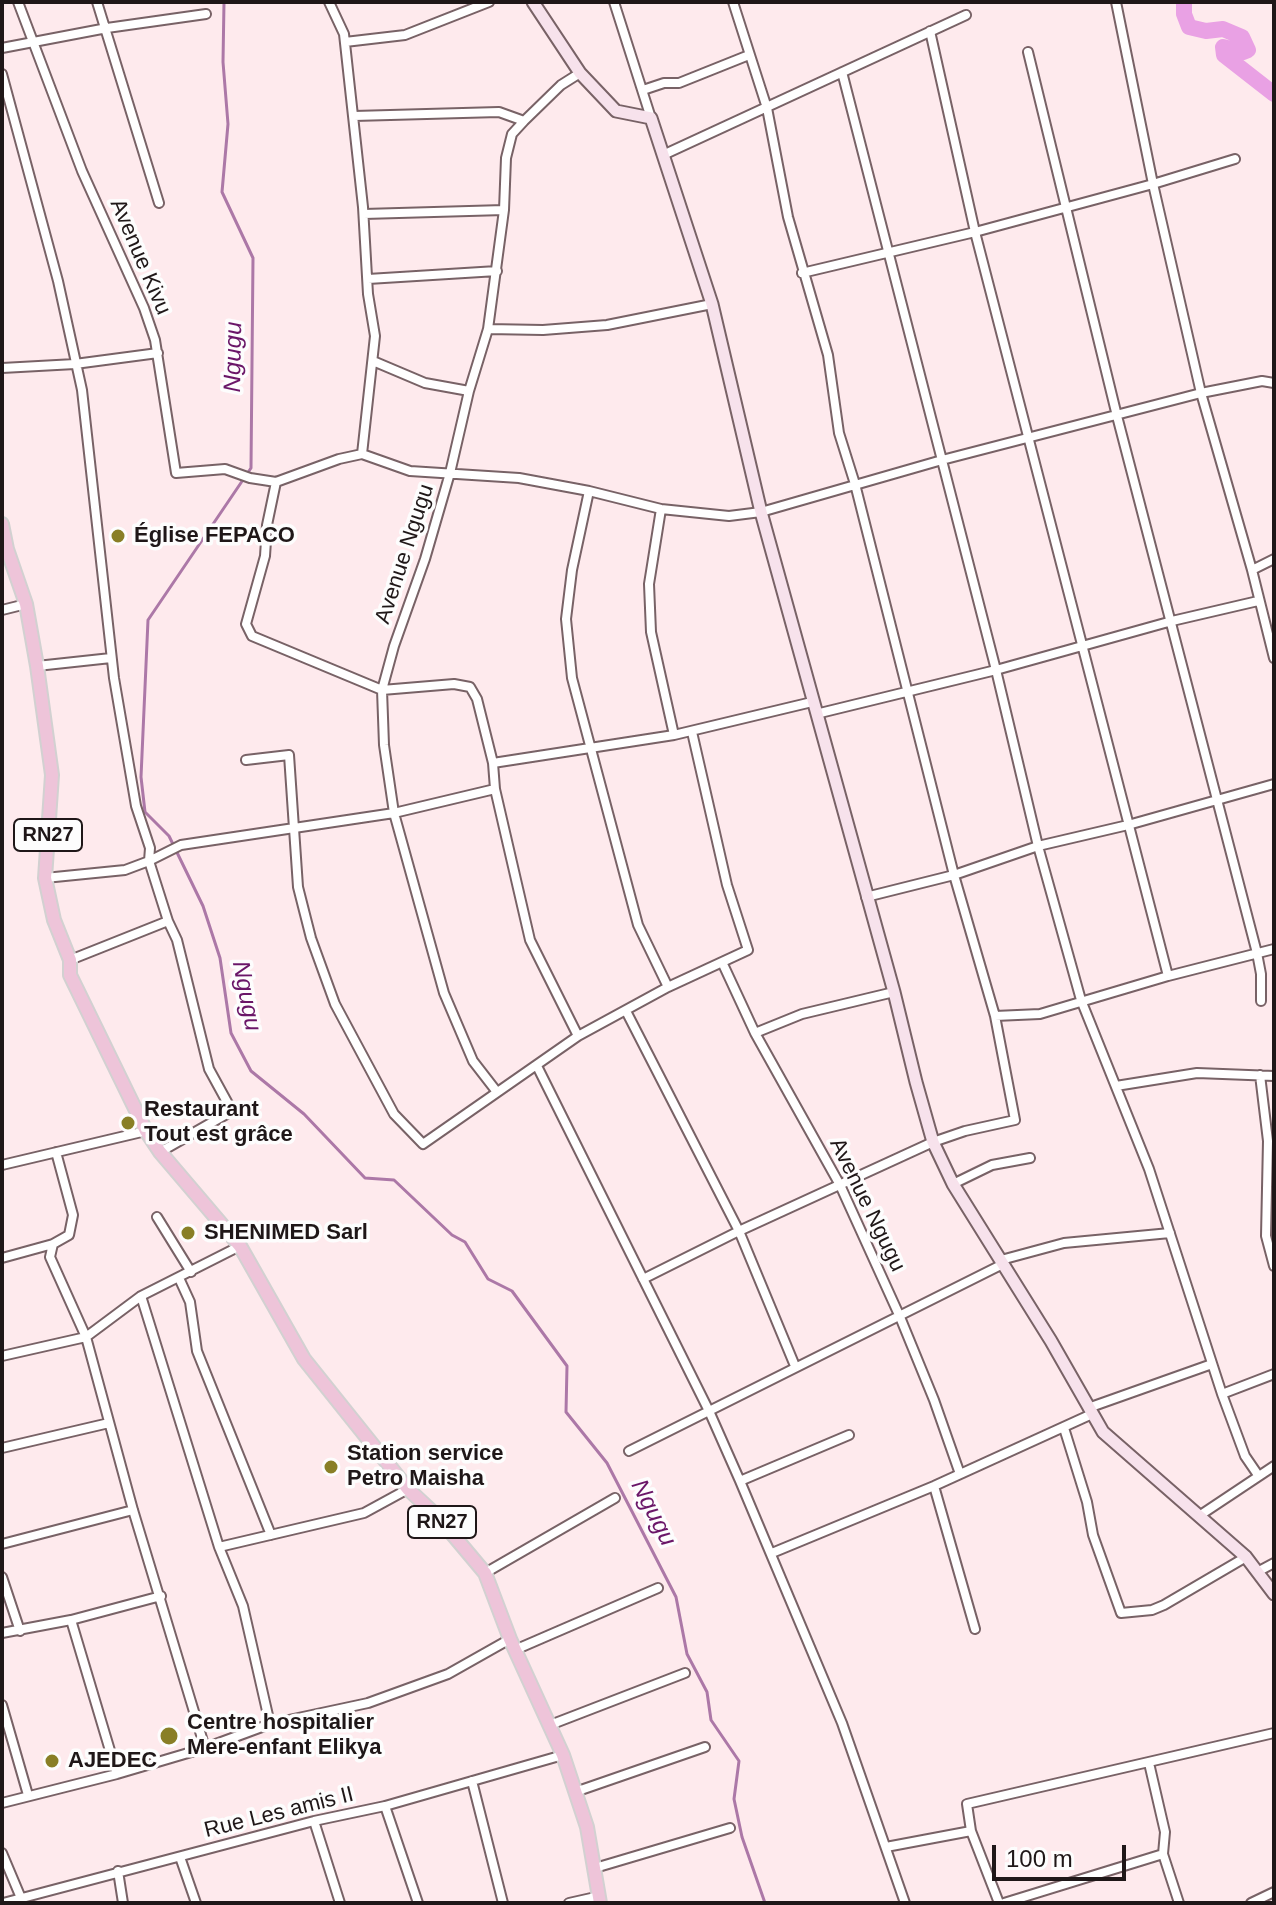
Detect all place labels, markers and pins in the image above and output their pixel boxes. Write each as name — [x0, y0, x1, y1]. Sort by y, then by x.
place label: Église FEPACO — [134, 523, 295, 549]
marker: Église FEPACO — [109, 527, 127, 545]
place label: Restaurant Tout est grâce — [144, 1097, 293, 1148]
marker: Restaurant Tout est grâce — [119, 1114, 137, 1132]
place label: SHENIMED Sarl — [204, 1220, 368, 1246]
marker: SHENIMED Sarl — [179, 1224, 197, 1242]
place label: Station service Petro Maisha — [347, 1441, 504, 1492]
marker: Station service Petro Maisha — [322, 1458, 340, 1476]
place label: Centre hospitalier Mere-enfant Elikya — [187, 1710, 381, 1762]
marker: Centre hospitalier Mere-enfant Elikya — [158, 1725, 180, 1747]
place label: AJEDEC — [68, 1748, 157, 1774]
marker: AJEDEC — [43, 1752, 61, 1770]

